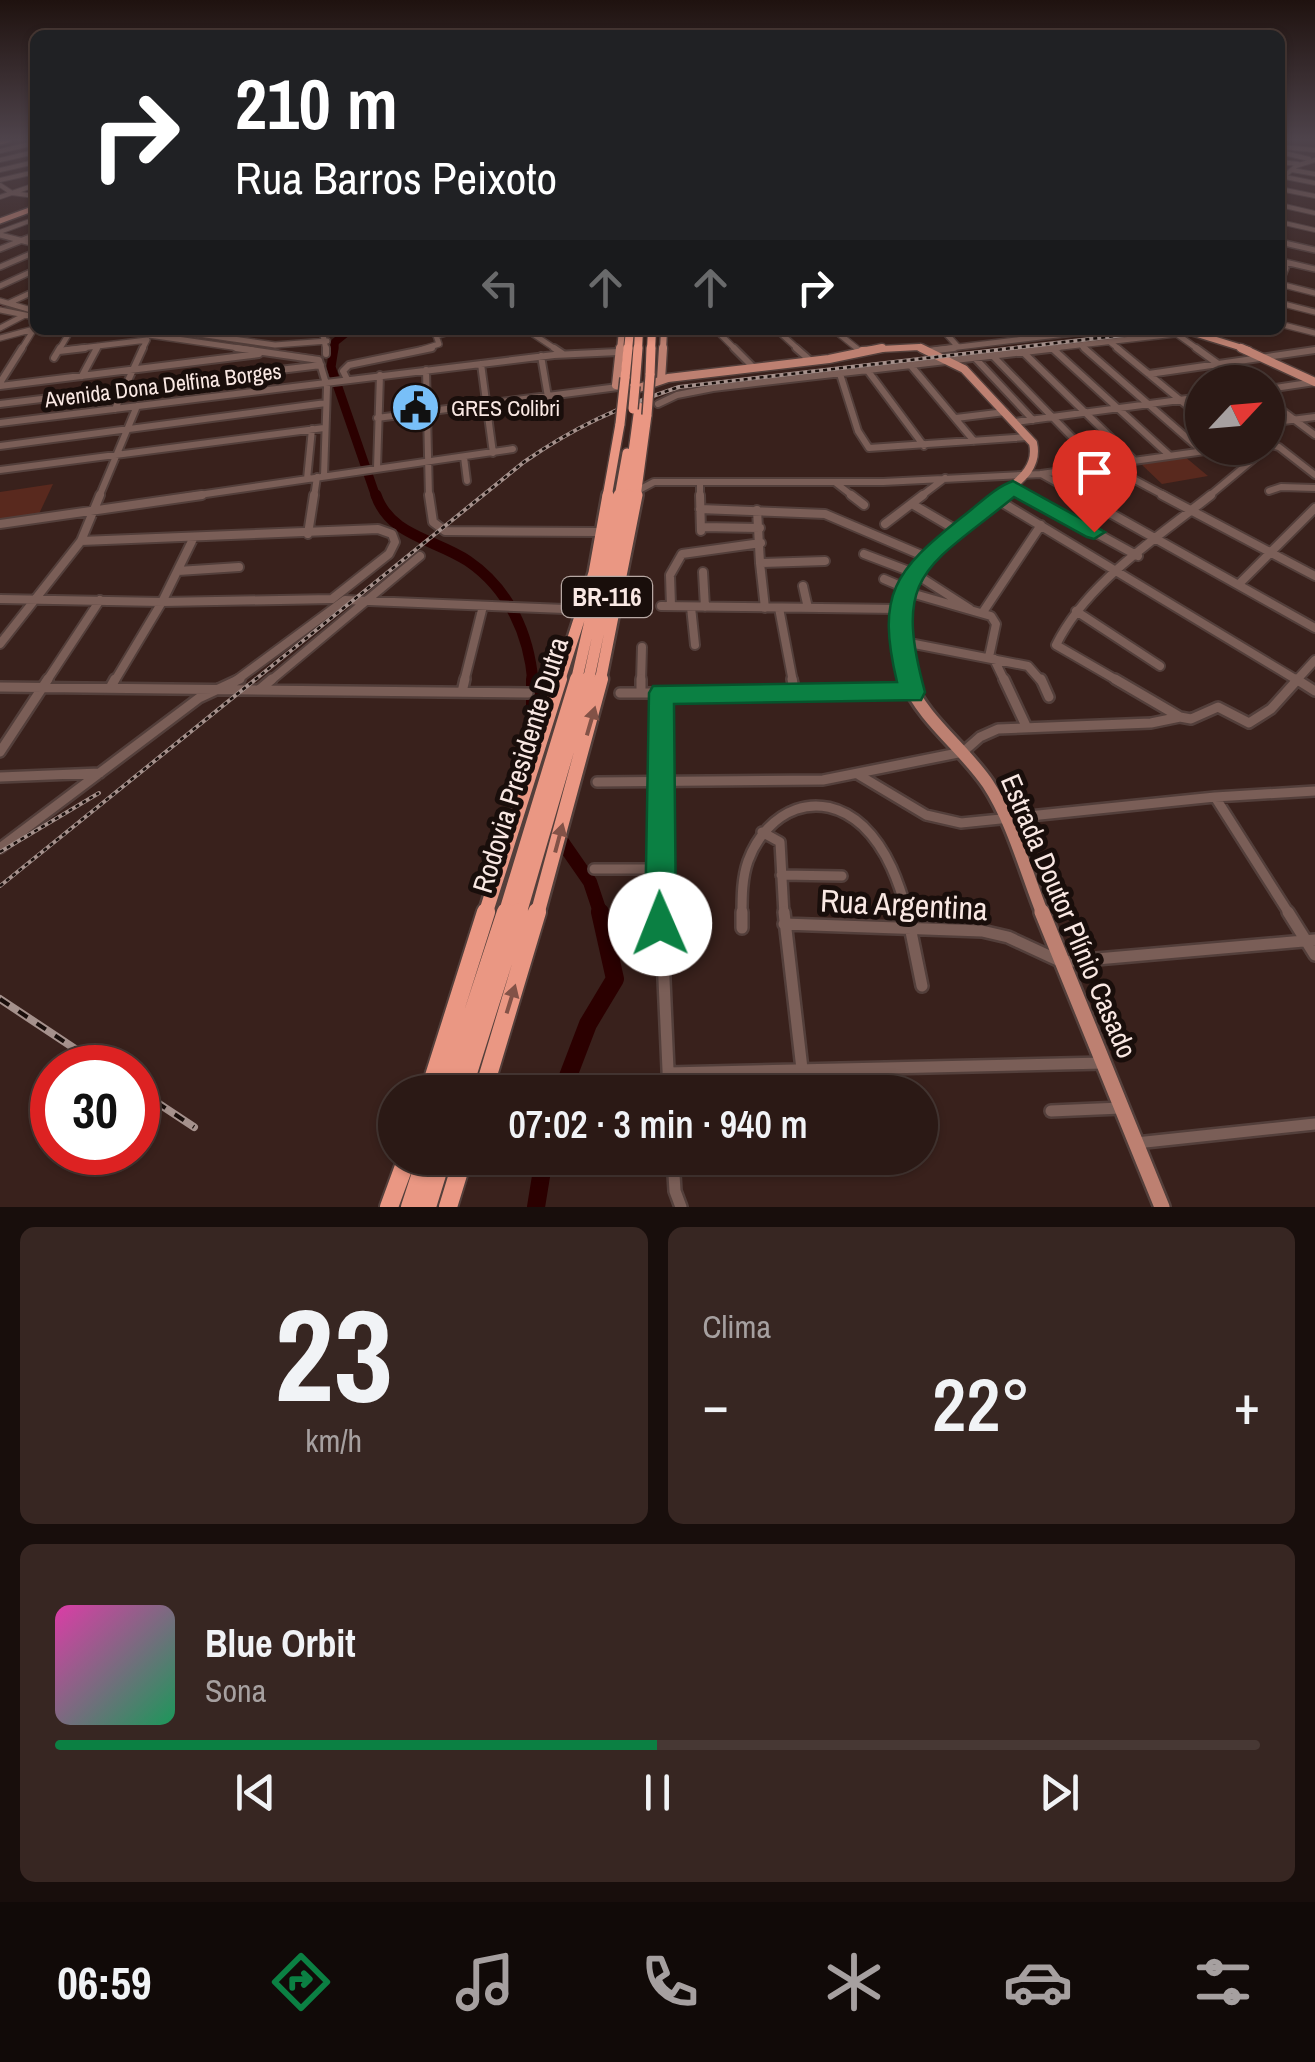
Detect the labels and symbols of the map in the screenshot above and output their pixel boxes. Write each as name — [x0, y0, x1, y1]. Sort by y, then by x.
street label: Avenida Dona Delfina Borges — [42, 356, 283, 415]
north arrow — [1185, 365, 1285, 465]
public building icon: GRES Colibri — [390, 382, 442, 434]
place label: GRES Colibri — [451, 393, 560, 423]
pin — [1052, 430, 1137, 533]
road number: BR-116 — [562, 577, 652, 617]
street label: Rodovia Presidente Dutra — [463, 632, 577, 897]
one-way arrow — [584, 705, 599, 736]
street label: Estrada Doutor Plínio Casado — [992, 768, 1146, 1064]
one-way arrow — [551, 822, 567, 853]
position arrow — [608, 872, 712, 976]
street label: Rua Argentina — [819, 879, 989, 930]
one-way arrow — [504, 983, 519, 1014]
speed limit sign: 30 — [30, 1045, 160, 1175]

